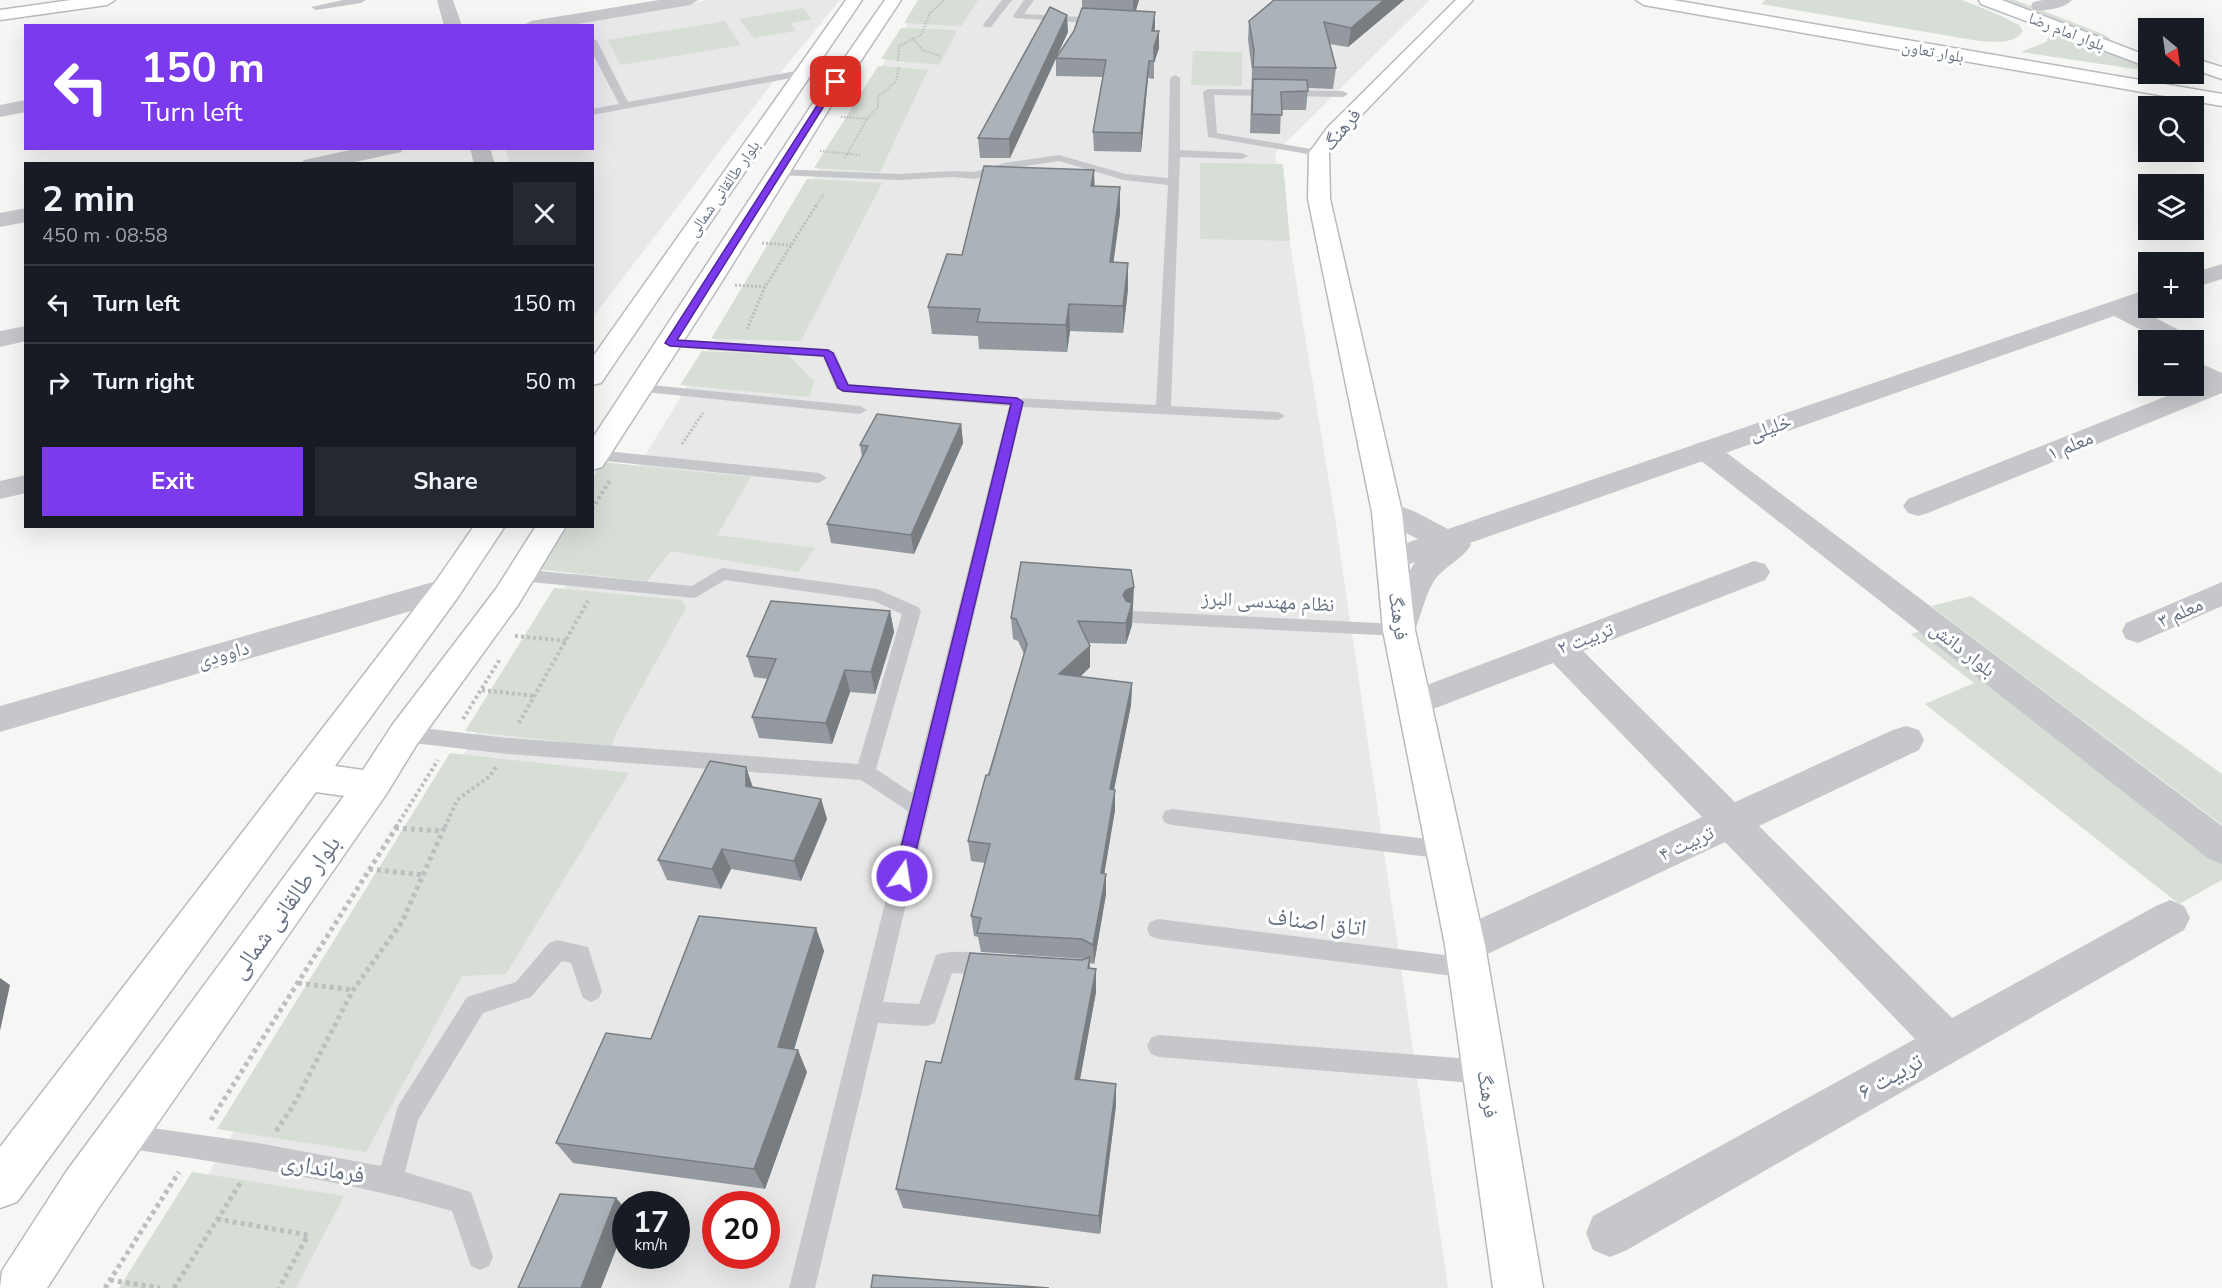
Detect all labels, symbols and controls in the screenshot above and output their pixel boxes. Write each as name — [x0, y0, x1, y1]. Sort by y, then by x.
street label: بلوار امام رضا — [2025, 7, 2108, 57]
north arrow — [2138, 18, 2204, 84]
map controls — [2138, 18, 2204, 396]
street label: بلوار تعاون — [1900, 36, 1966, 68]
text: 150 m — [141, 40, 265, 97]
icon: left — [42, 48, 120, 126]
pin — [810, 56, 861, 107]
icon: arrive — [819, 65, 852, 98]
text: Turn left — [141, 94, 242, 131]
button: search — [2138, 96, 2204, 162]
street label: فرهنگ — [1316, 102, 1367, 156]
street label: بلوار طالقانی شمالی — [682, 136, 765, 241]
button: layers — [2138, 174, 2204, 240]
text: 2 min — [42, 175, 135, 224]
button: close — [513, 182, 576, 245]
text: 450 m · 08:58 — [42, 222, 168, 249]
button: + — [2138, 252, 2204, 318]
icon: left — [42, 288, 75, 321]
text: Turn left — [93, 289, 180, 319]
text: 150 m — [512, 289, 576, 319]
button: − — [2138, 330, 2204, 396]
icon: right — [42, 366, 75, 399]
text: Turn right — [93, 367, 194, 397]
text: 50 m — [525, 367, 576, 397]
street label: خلیلی — [1745, 408, 1795, 447]
street label: معلم ۱ — [2043, 424, 2097, 467]
button: Exit — [42, 447, 303, 516]
button: Share — [315, 447, 576, 516]
street label: نظام مهندسی البرز — [1200, 584, 1335, 618]
street label: فرهنگ — [1382, 590, 1415, 642]
street label: معلم ۳ — [2153, 591, 2207, 634]
street label: تربیت ۲ — [1553, 615, 1617, 661]
street label: بلوار دانش — [1924, 615, 2001, 684]
street label: داوودی — [194, 634, 252, 675]
street label: تربیت ۴ — [1654, 819, 1718, 868]
street label: بلوار طالقانی شمالی — [222, 829, 348, 985]
position arrow — [870, 844, 934, 908]
street label: اتاق اصناف — [1266, 900, 1368, 944]
street label: تربیت ۶ — [1852, 1045, 1928, 1107]
street label: فرهنگ — [1470, 1068, 1505, 1120]
street label: فرمانداری — [279, 1145, 367, 1191]
speed limit sign: 20 — [702, 1191, 780, 1269]
text: 17 — [633, 1202, 669, 1243]
text: km/h — [634, 1235, 668, 1255]

